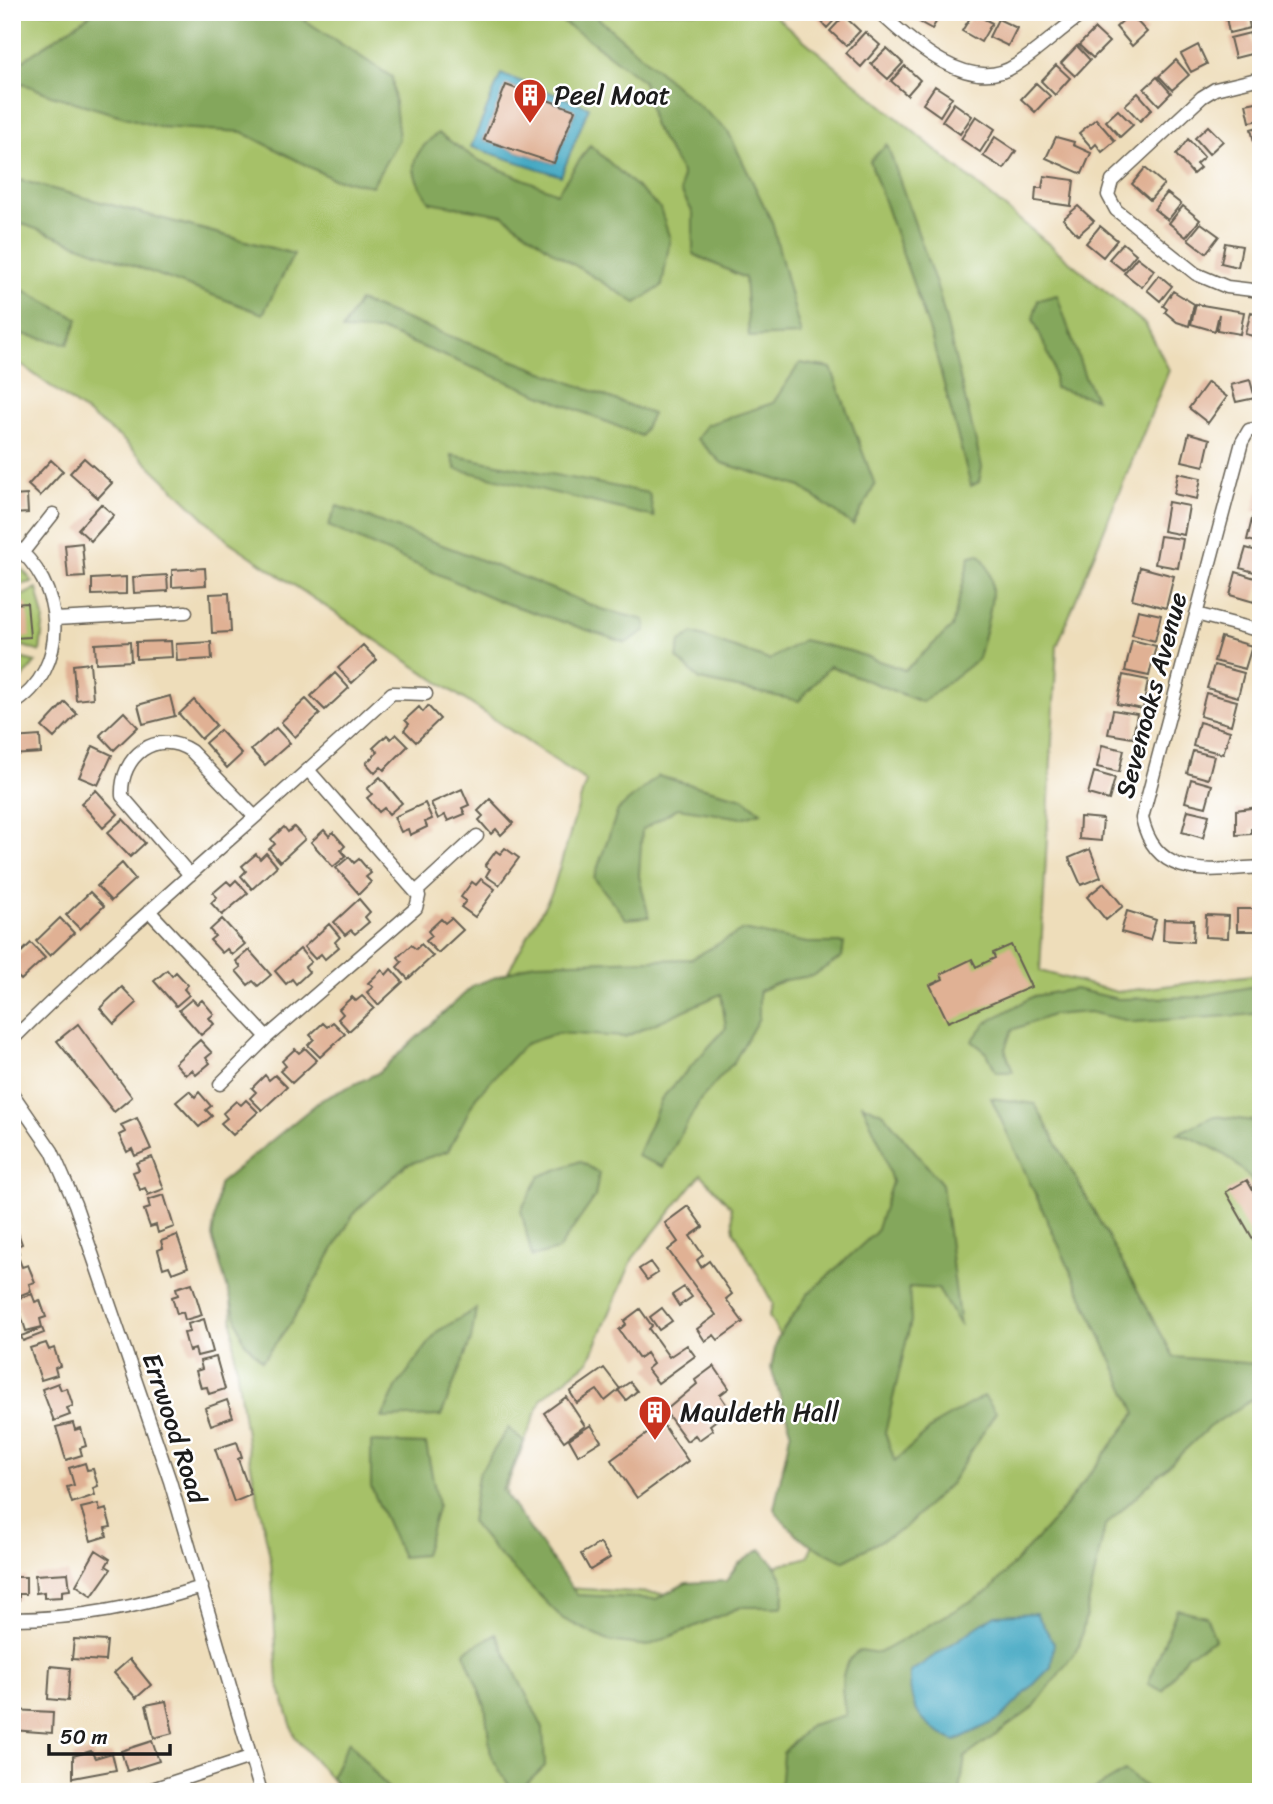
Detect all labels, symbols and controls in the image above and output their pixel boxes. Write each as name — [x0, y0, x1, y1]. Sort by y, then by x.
place label: Peel Moat — [554, 72, 670, 118]
building icon: Peel Moat — [511, 76, 549, 125]
street label: Sevenoaks Avenue — [1101, 587, 1201, 803]
street label: Errwood Road — [129, 1347, 222, 1511]
place label: Mauldeth Hall — [680, 1389, 840, 1435]
building icon: Mauldeth Hall — [636, 1393, 674, 1442]
scale bar — [49, 1713, 170, 1757]
text: 50 m — [60, 1718, 108, 1756]

